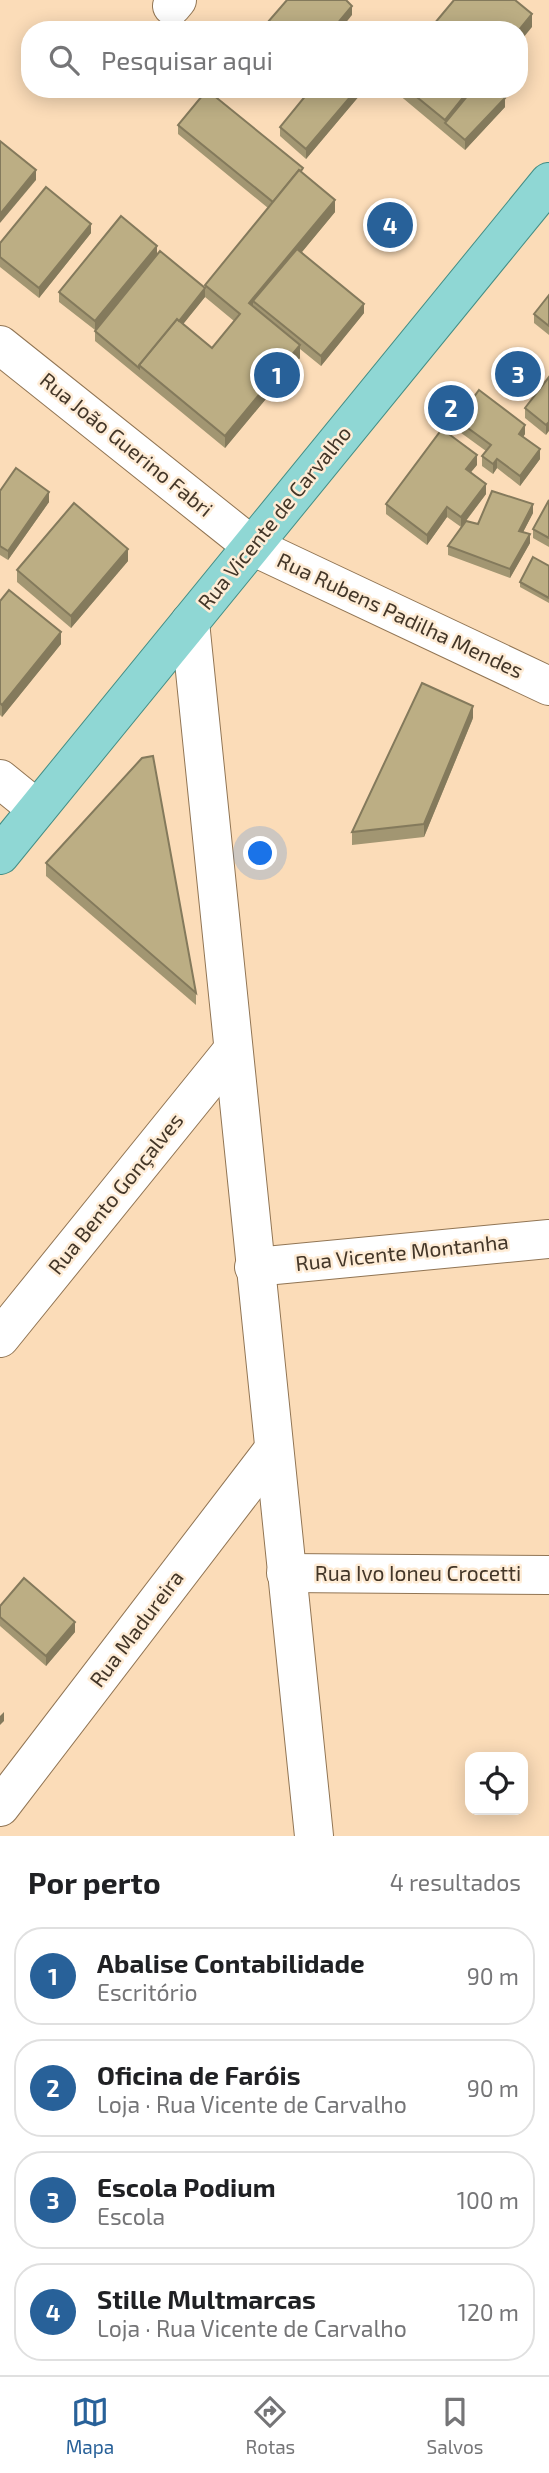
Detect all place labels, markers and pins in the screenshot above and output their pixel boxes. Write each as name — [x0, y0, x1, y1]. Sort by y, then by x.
pin: 4 — [367, 199, 413, 251]
pin: 3 — [495, 348, 541, 400]
pin: 1 — [254, 349, 300, 401]
pin: 2 — [428, 382, 474, 434]

